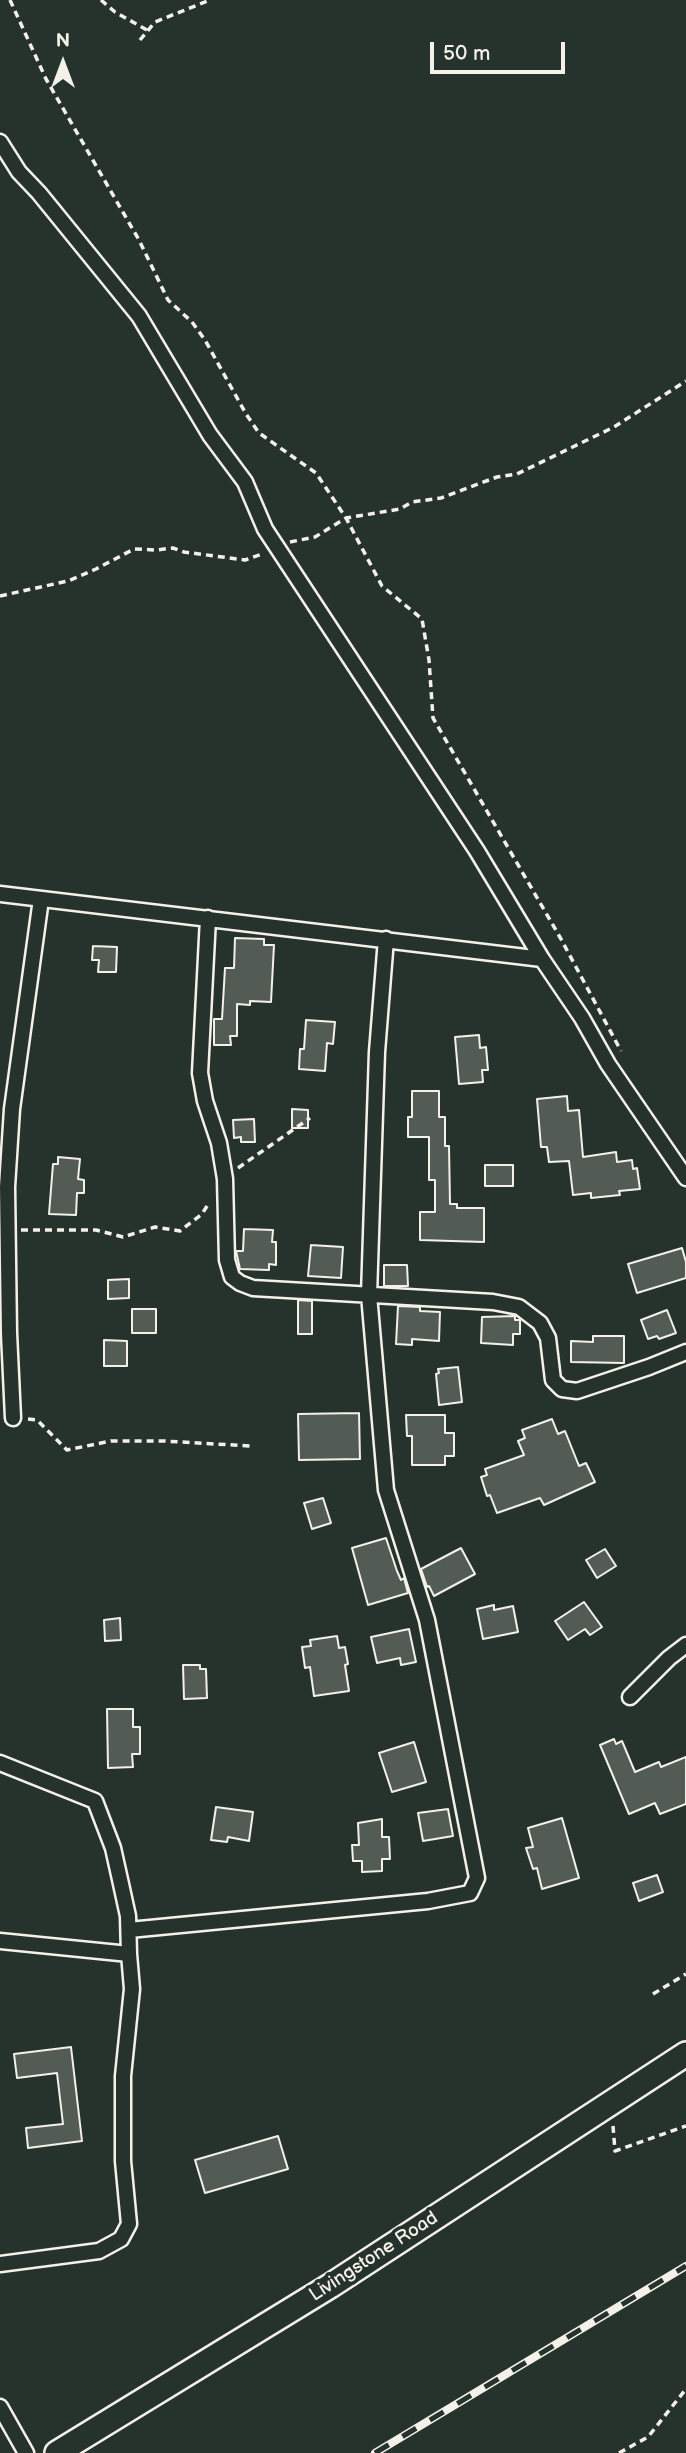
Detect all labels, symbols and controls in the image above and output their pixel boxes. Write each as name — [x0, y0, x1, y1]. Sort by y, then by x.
north arrow — [28, 28, 98, 98]
scale bar — [434, 28, 569, 72]
text: N — [56, 30, 70, 53]
text: 50 m — [443, 41, 490, 66]
street label: Livingstone Road — [306, 2207, 442, 2307]

